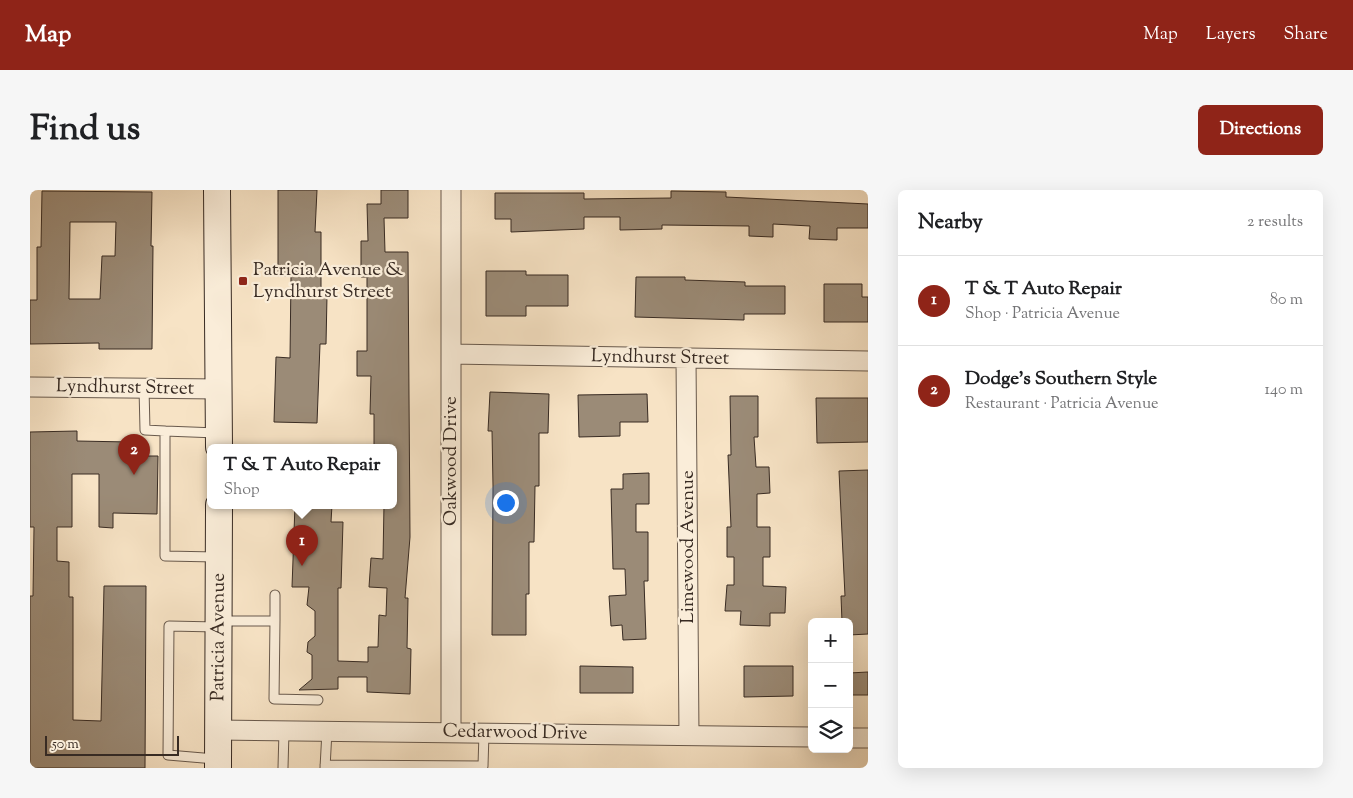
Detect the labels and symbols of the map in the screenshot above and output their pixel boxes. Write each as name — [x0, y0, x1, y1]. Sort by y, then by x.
place label: Patricia Avenue & Lyndhurst Street — [253, 257, 403, 306]
marker: Patricia Avenue & Lyndhurst Street — [237, 275, 249, 287]
street label: Lyndhurst Street — [591, 343, 730, 373]
street label: Lyndhurst Street — [56, 373, 195, 403]
street label: Oakwood Drive — [438, 396, 465, 526]
pin: 2 — [118, 434, 150, 475]
street label: Limewood Avenue — [675, 470, 702, 624]
your location — [493, 490, 519, 516]
pin: 1 — [286, 525, 318, 566]
street label: Patricia Avenue — [205, 573, 232, 701]
street label: Cedarwood Drive — [442, 718, 588, 748]
scale bar — [45, 733, 179, 756]

